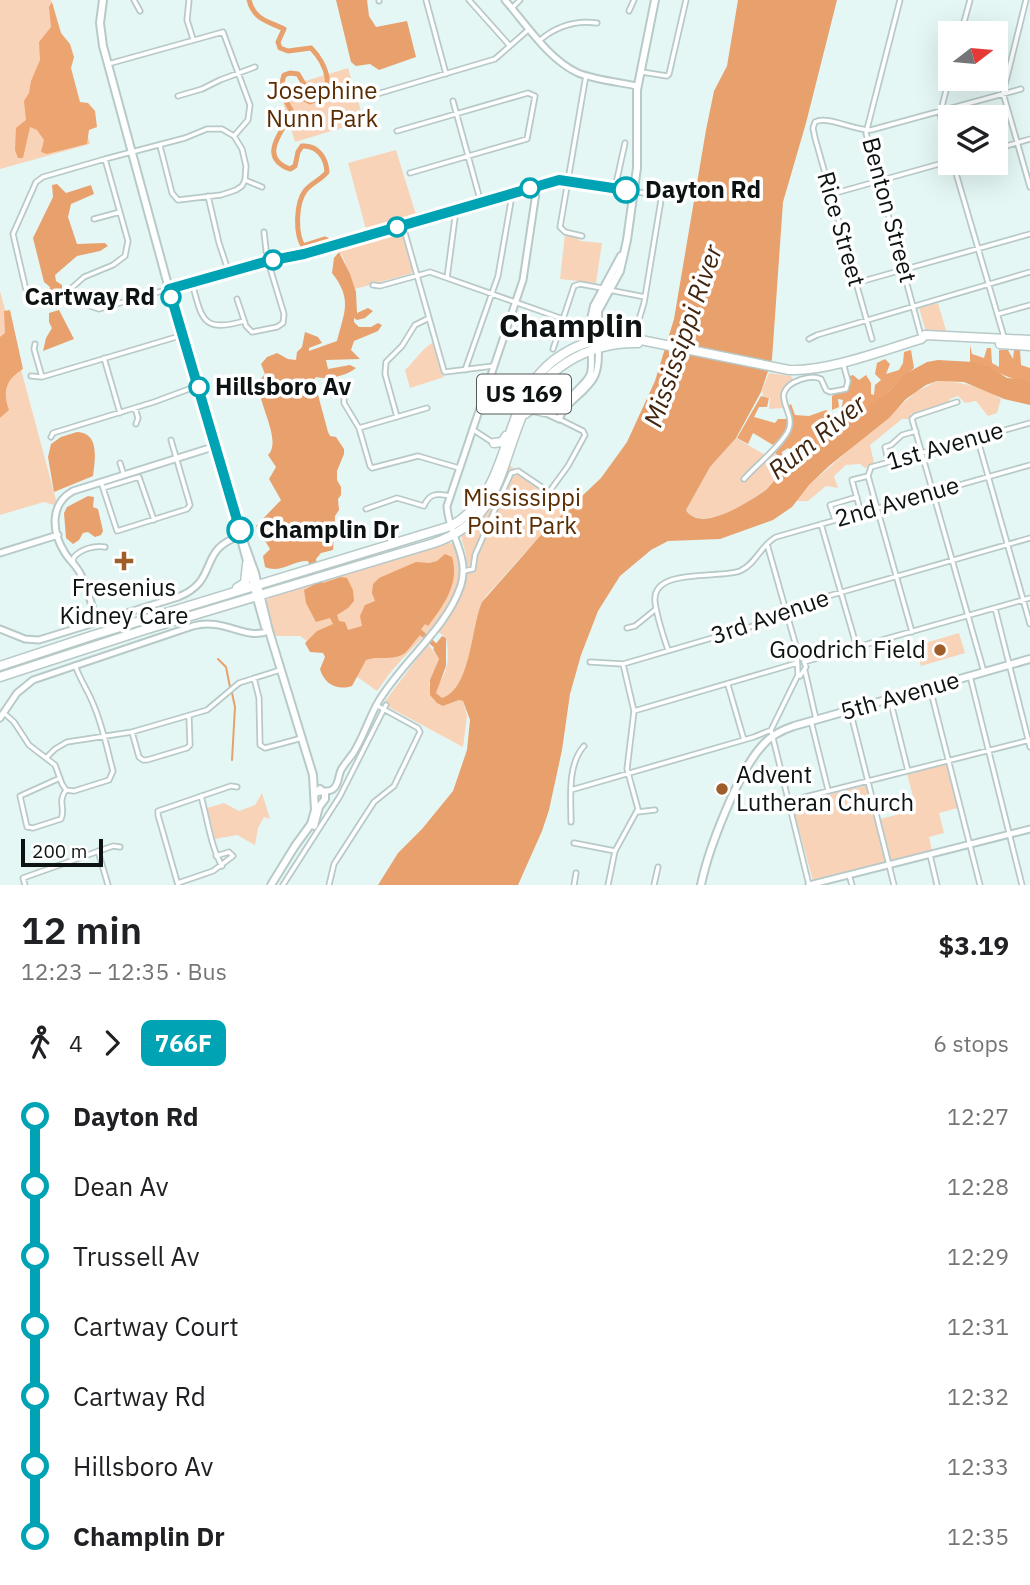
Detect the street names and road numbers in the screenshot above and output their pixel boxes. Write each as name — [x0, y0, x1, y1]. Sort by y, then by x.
street label: Benton Street — [855, 133, 925, 286]
street label: Rice Street — [810, 168, 874, 290]
road number: US 169 — [477, 374, 571, 414]
street label: 1st Avenue — [883, 413, 1007, 477]
street label: 2nd Avenue — [831, 468, 963, 534]
street label: 3rd Avenue — [706, 581, 833, 651]
street label: 5th Avenue — [837, 663, 963, 727]

